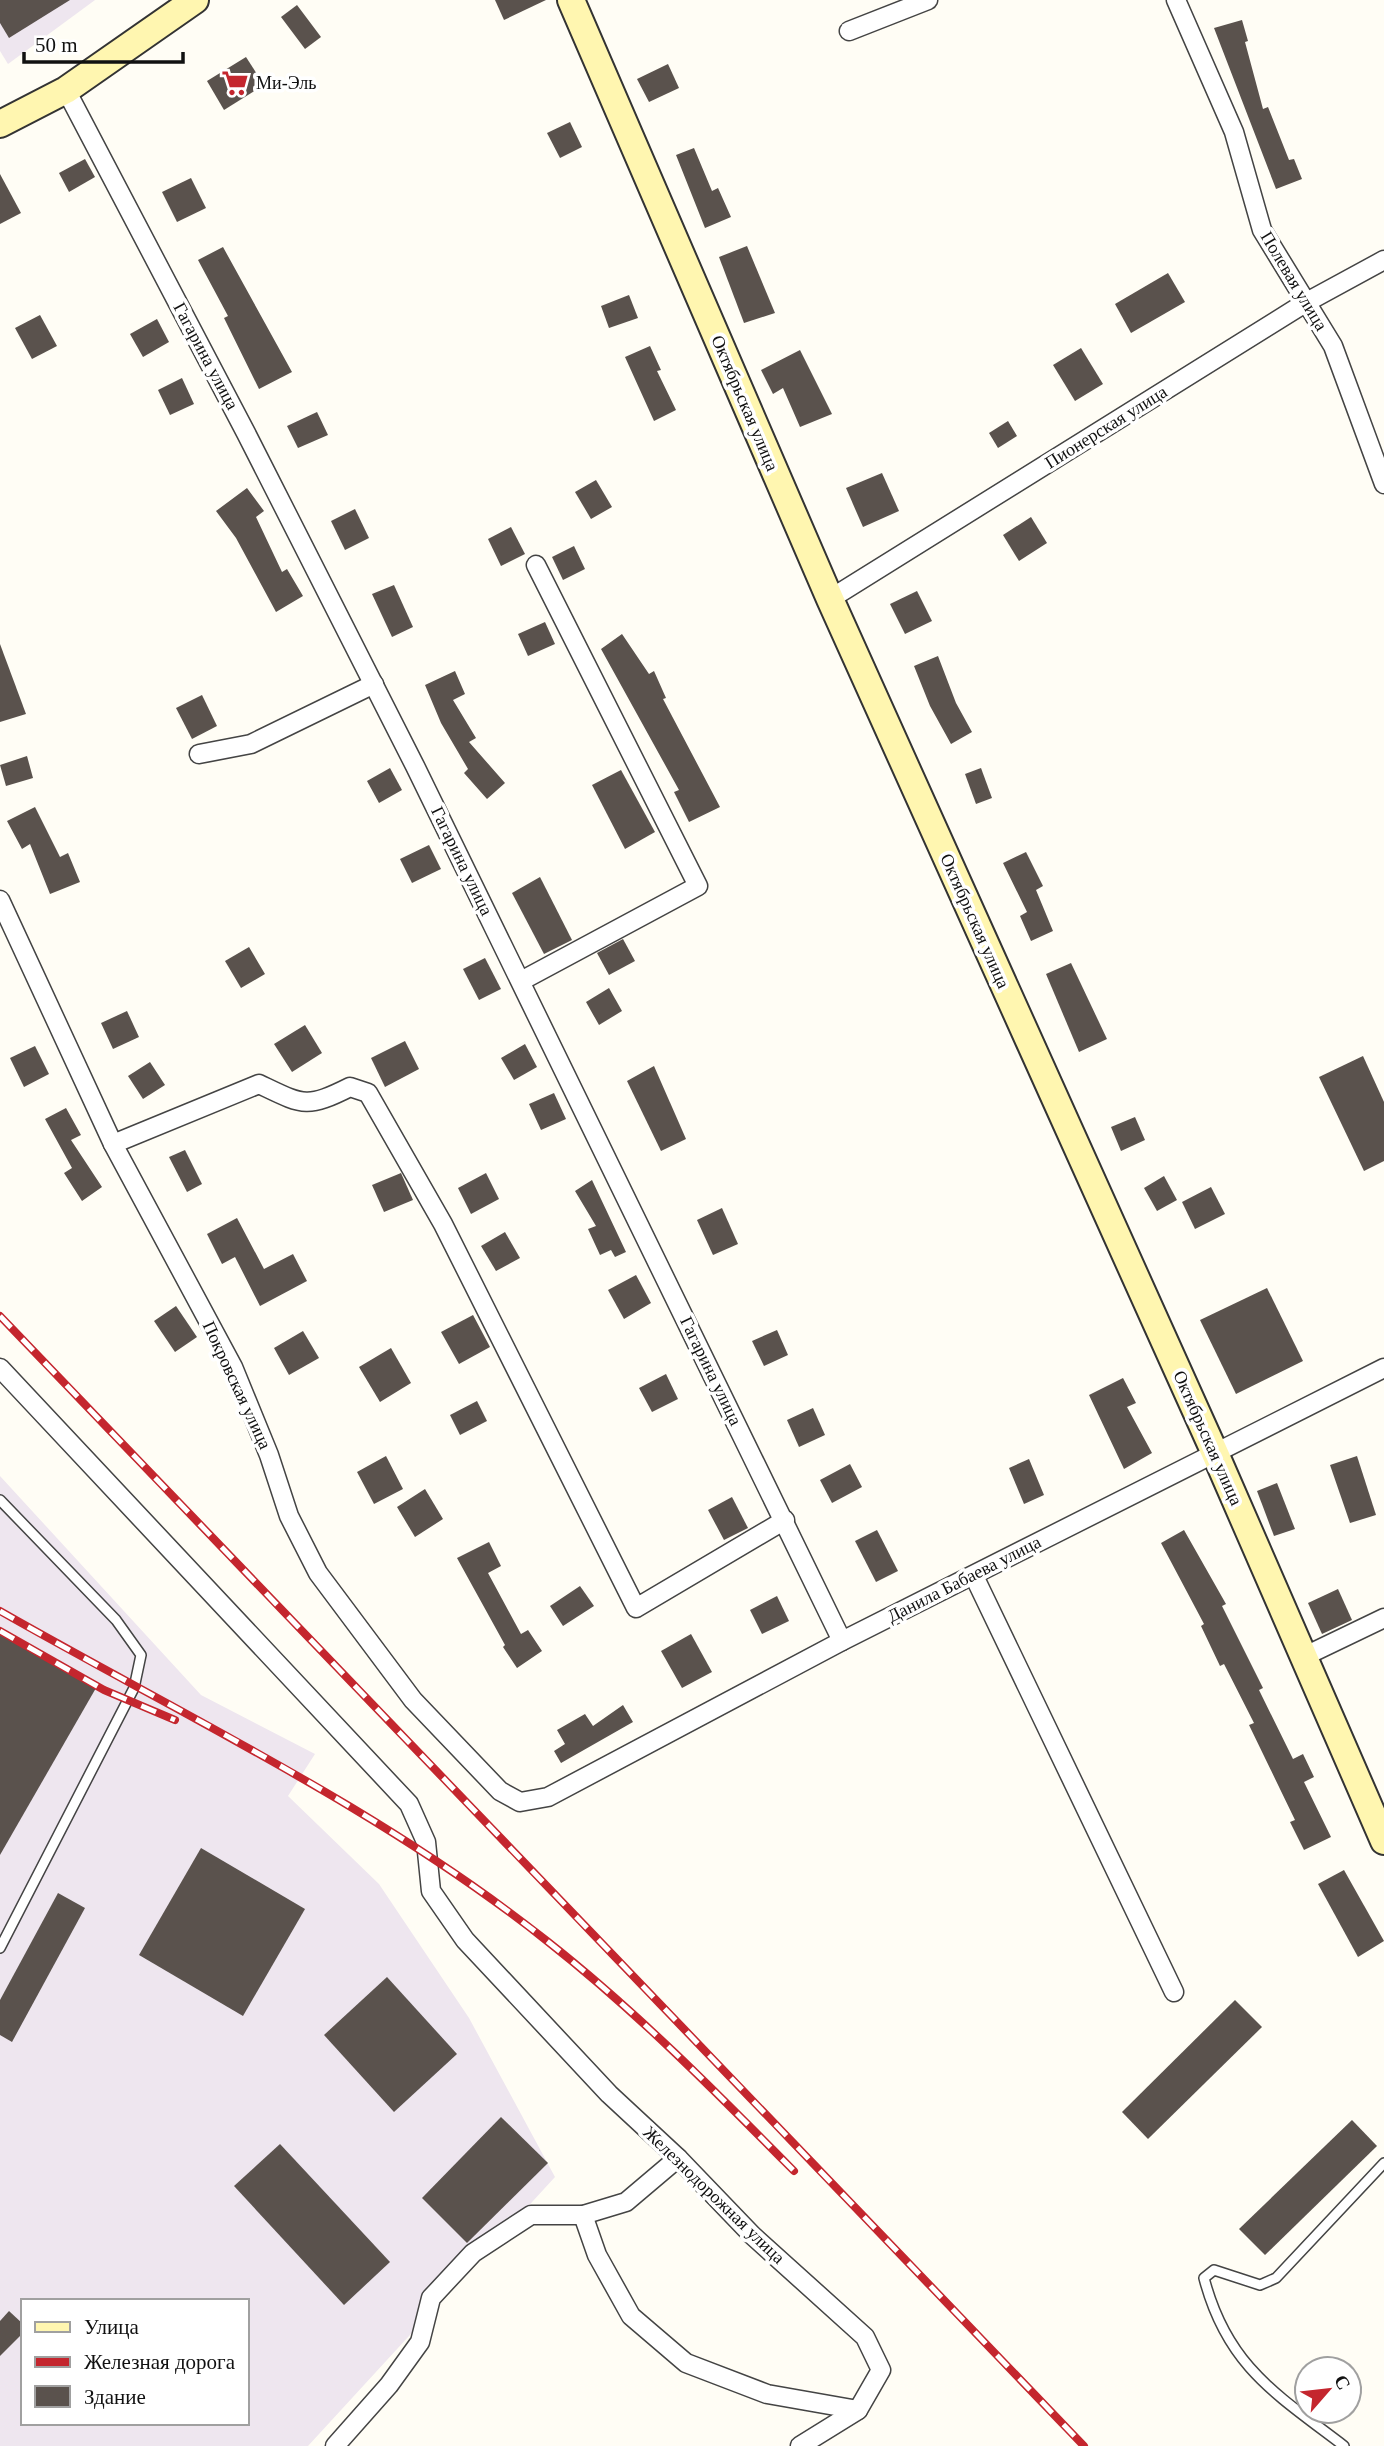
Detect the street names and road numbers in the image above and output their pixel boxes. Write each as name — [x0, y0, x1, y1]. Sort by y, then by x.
street label: Полевая улица — [1257, 228, 1331, 334]
street label: Гагарина улица — [169, 299, 243, 413]
street label: Октябрьская улица — [707, 332, 783, 474]
street label: Пионерская улица — [1041, 381, 1171, 473]
street label: Гагарина улица — [427, 803, 497, 919]
street label: Октябрьская улица — [936, 850, 1014, 992]
street label: Гагарина улица — [676, 1313, 746, 1429]
street label: Покровская улица — [199, 1318, 275, 1452]
street label: Октябрьская улица — [1169, 1367, 1247, 1509]
street label: Данила Бабаева улица — [884, 1532, 1044, 1626]
street label: Железнодорожная улица — [639, 2122, 789, 2268]

